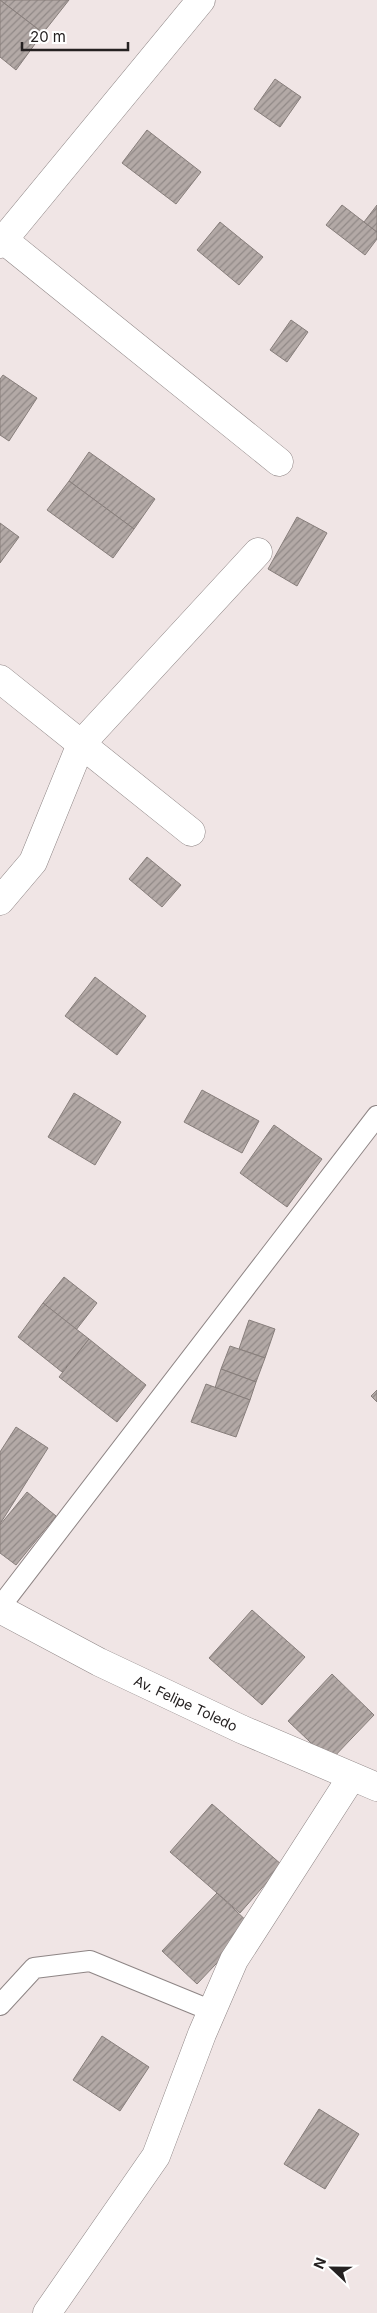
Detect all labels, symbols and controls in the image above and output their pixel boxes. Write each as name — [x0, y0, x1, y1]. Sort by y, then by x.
scale bar — [22, 20, 129, 52]
text: 20 m — [30, 27, 66, 46]
street label: Av. Felipe Toledo — [132, 1672, 240, 1734]
north arrow — [307, 2243, 357, 2293]
text: N — [310, 2255, 329, 2271]

